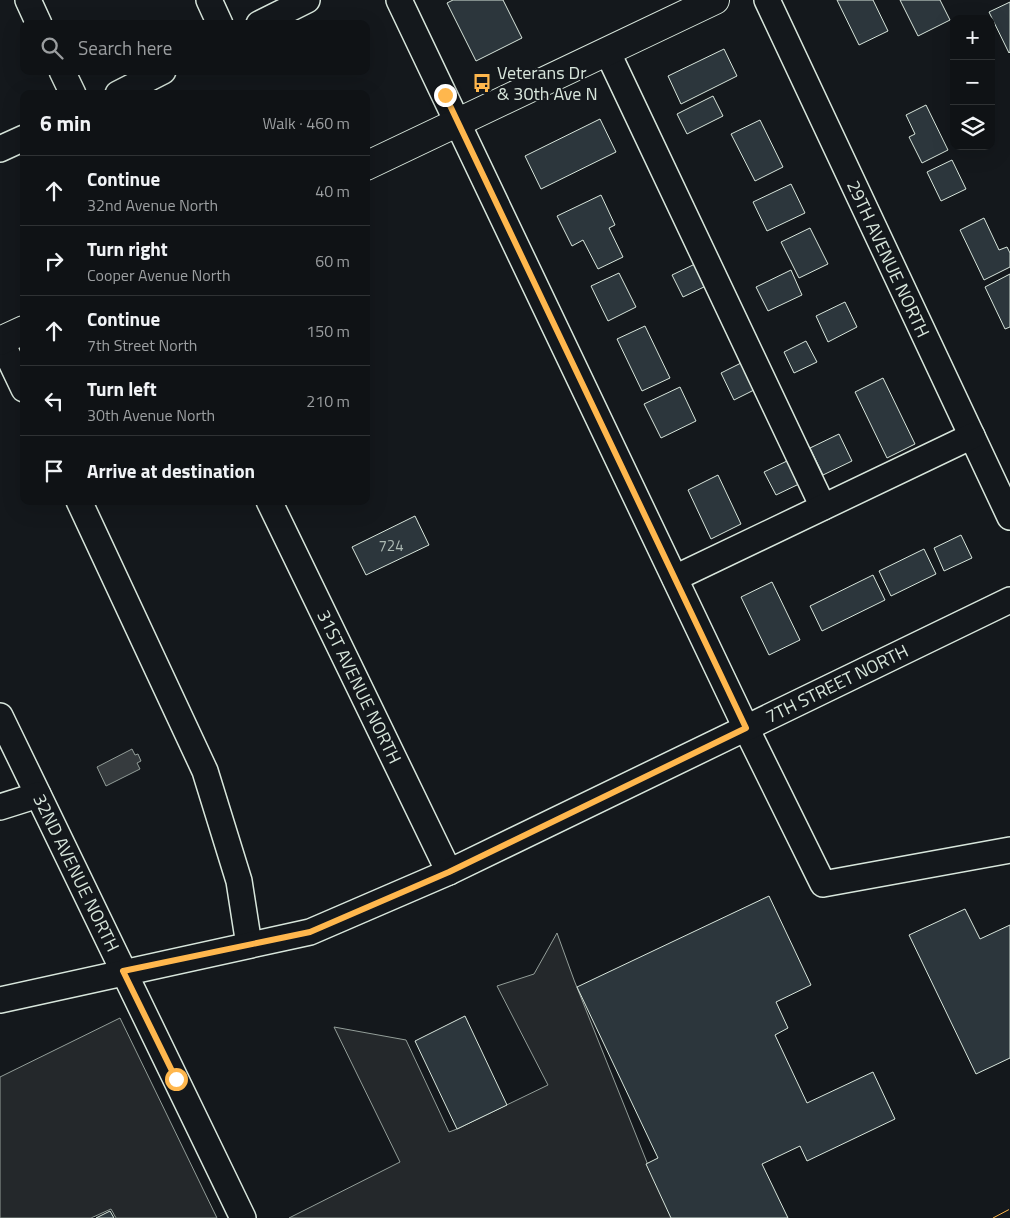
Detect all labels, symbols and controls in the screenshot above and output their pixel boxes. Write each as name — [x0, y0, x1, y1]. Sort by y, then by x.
map controls — [950, 15, 995, 150]
button: + — [950, 15, 995, 60]
search box — [20, 20, 370, 75]
text: Search here — [78, 33, 172, 62]
icon: search — [38, 34, 66, 62]
place label: Veterans Dr & 30th Ave N — [497, 59, 598, 107]
button: − — [950, 60, 995, 105]
bus stop icon: Veterans Dr & 30th Ave N — [471, 72, 493, 94]
route end — [434, 84, 457, 107]
button: layers — [950, 105, 995, 150]
text: 6 min — [40, 107, 91, 139]
text: Walk · 460 m — [262, 111, 350, 135]
text: Continue — [87, 164, 160, 193]
street label: 29TH AVENUE NORTH — [840, 176, 937, 342]
icon: ahead — [40, 177, 68, 205]
text: 40 m — [315, 179, 350, 203]
text: 32nd Avenue North — [87, 193, 218, 217]
text: Turn right — [87, 234, 168, 263]
icon: right — [40, 247, 68, 275]
text: 60 m — [315, 249, 350, 273]
text: Cooper Avenue North — [87, 263, 231, 287]
text: Continue — [87, 304, 160, 333]
icon: ahead — [40, 317, 68, 345]
text: 150 m — [306, 319, 350, 343]
text: 7th Street North — [87, 333, 197, 357]
text: Turn left — [87, 374, 157, 403]
icon: left — [40, 387, 68, 415]
text: 210 m — [306, 389, 350, 413]
text: 30th Avenue North — [87, 403, 215, 427]
text: Arrive at destination — [87, 456, 255, 485]
icon: arrive — [40, 457, 68, 485]
house number: 724 — [378, 534, 404, 557]
street label: 31ST AVENUE NORTH — [310, 605, 408, 768]
street label: 7TH STREET NORTH — [761, 637, 913, 730]
street label: 32ND AVENUE NORTH — [26, 789, 126, 956]
route start — [165, 1068, 188, 1091]

